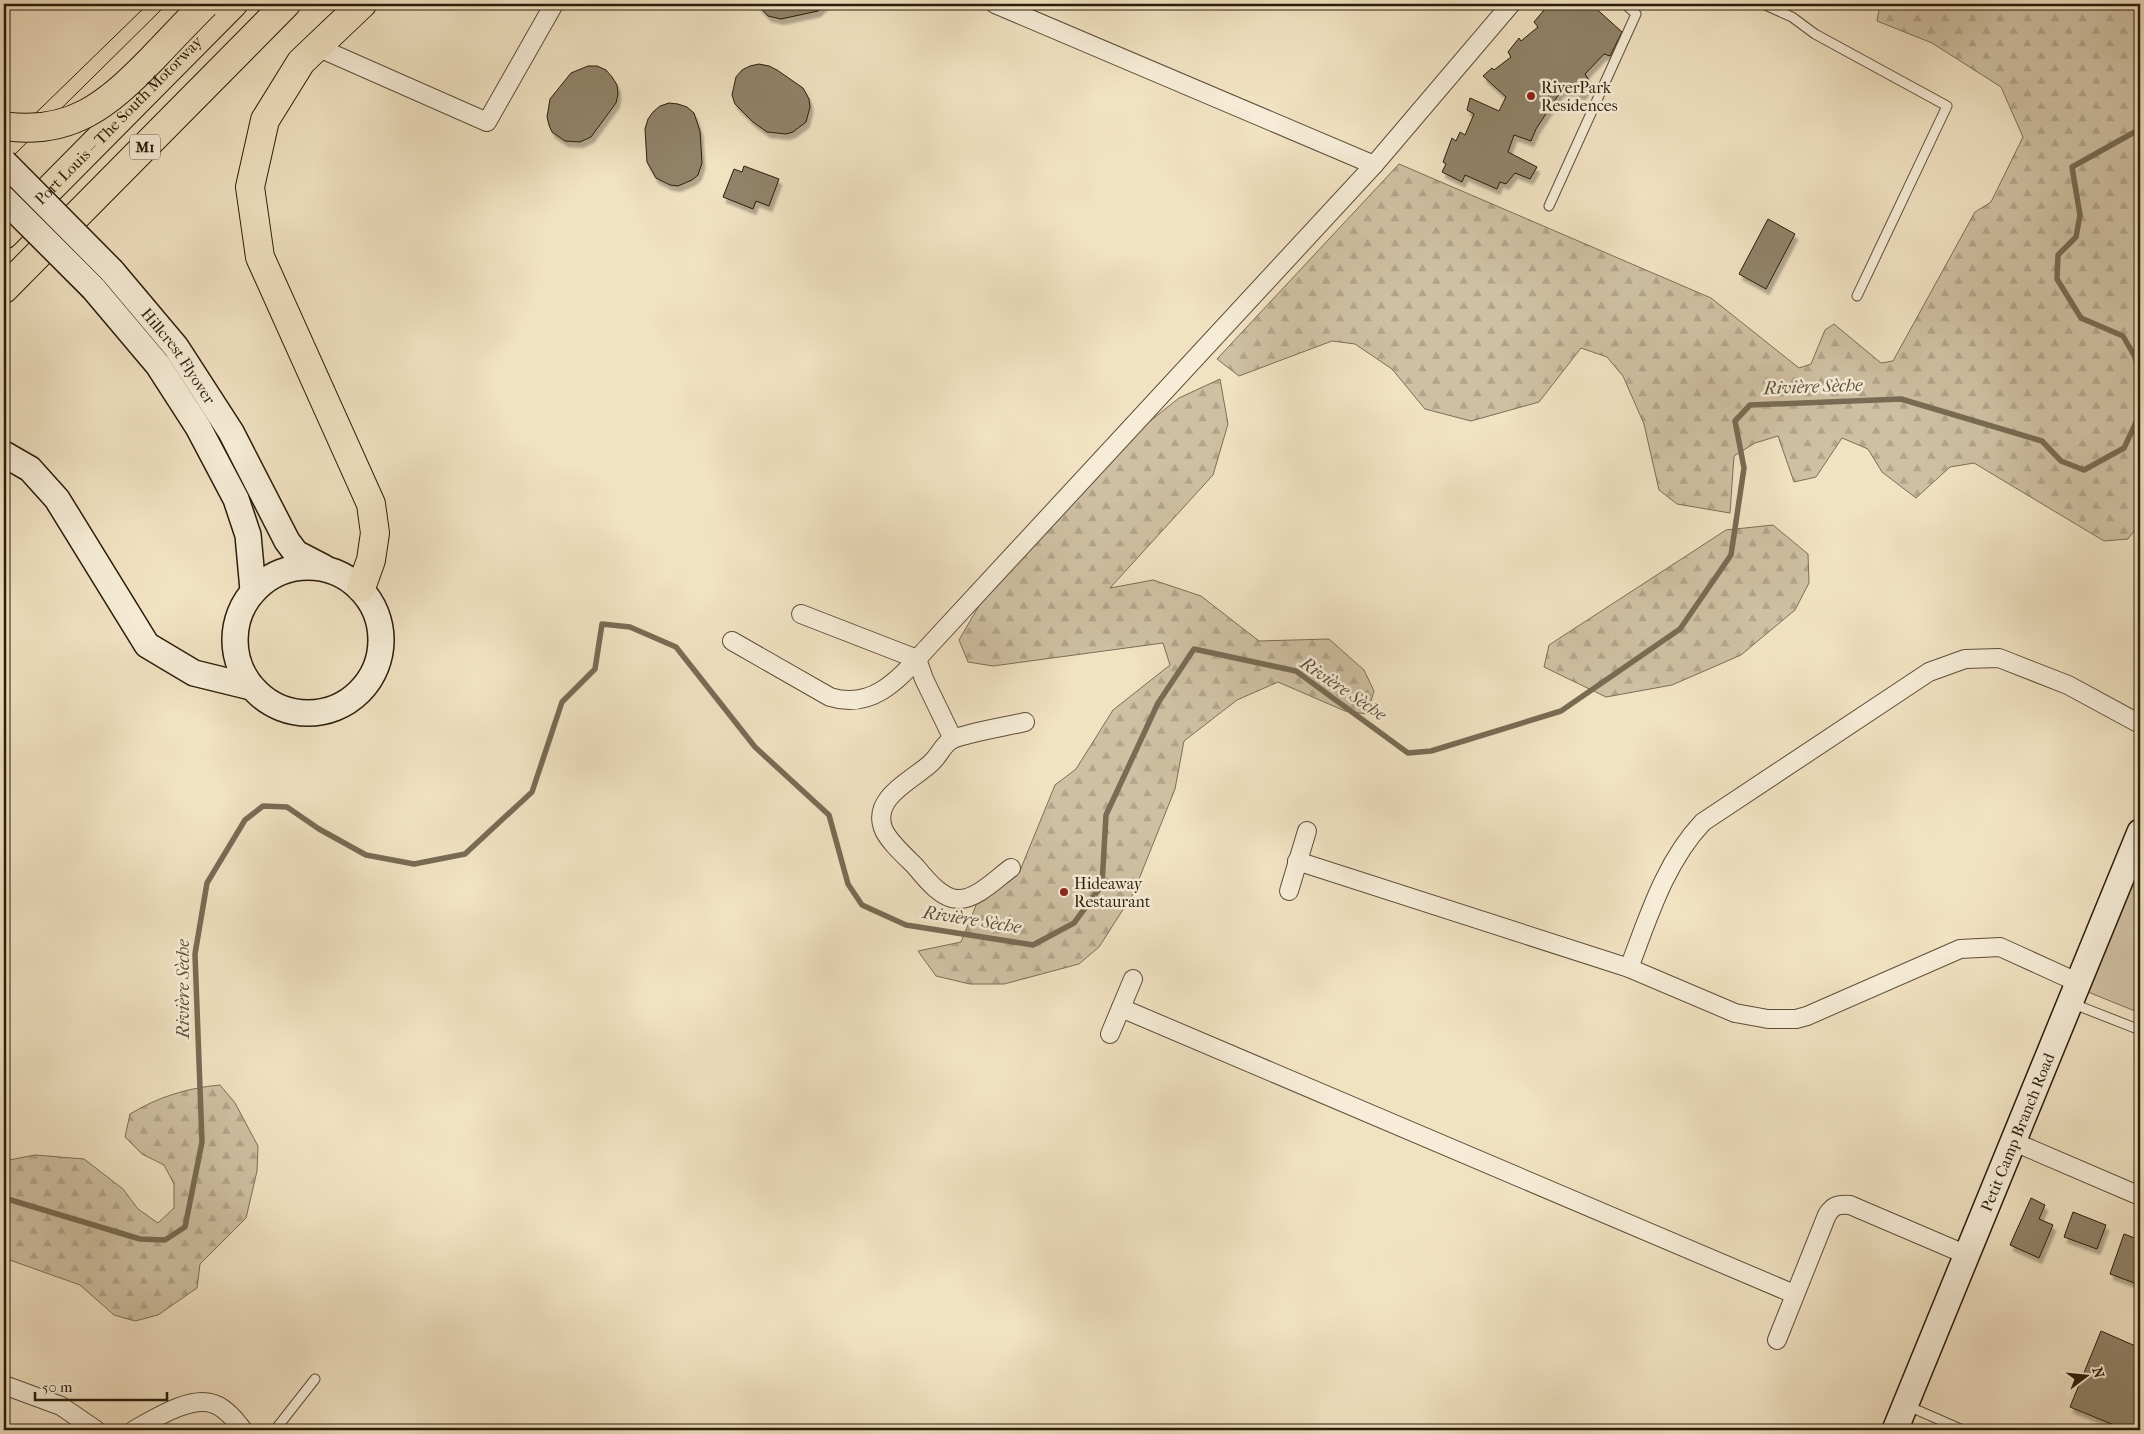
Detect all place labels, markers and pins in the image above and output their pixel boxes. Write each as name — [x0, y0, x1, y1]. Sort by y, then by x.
place label: RiverPark Residences — [1541, 78, 1618, 115]
marker: RiverPark Residences — [1525, 90, 1537, 102]
place label: Hideaway Restaurant — [1074, 874, 1151, 911]
marker: Hideaway Restaurant — [1058, 886, 1070, 898]

